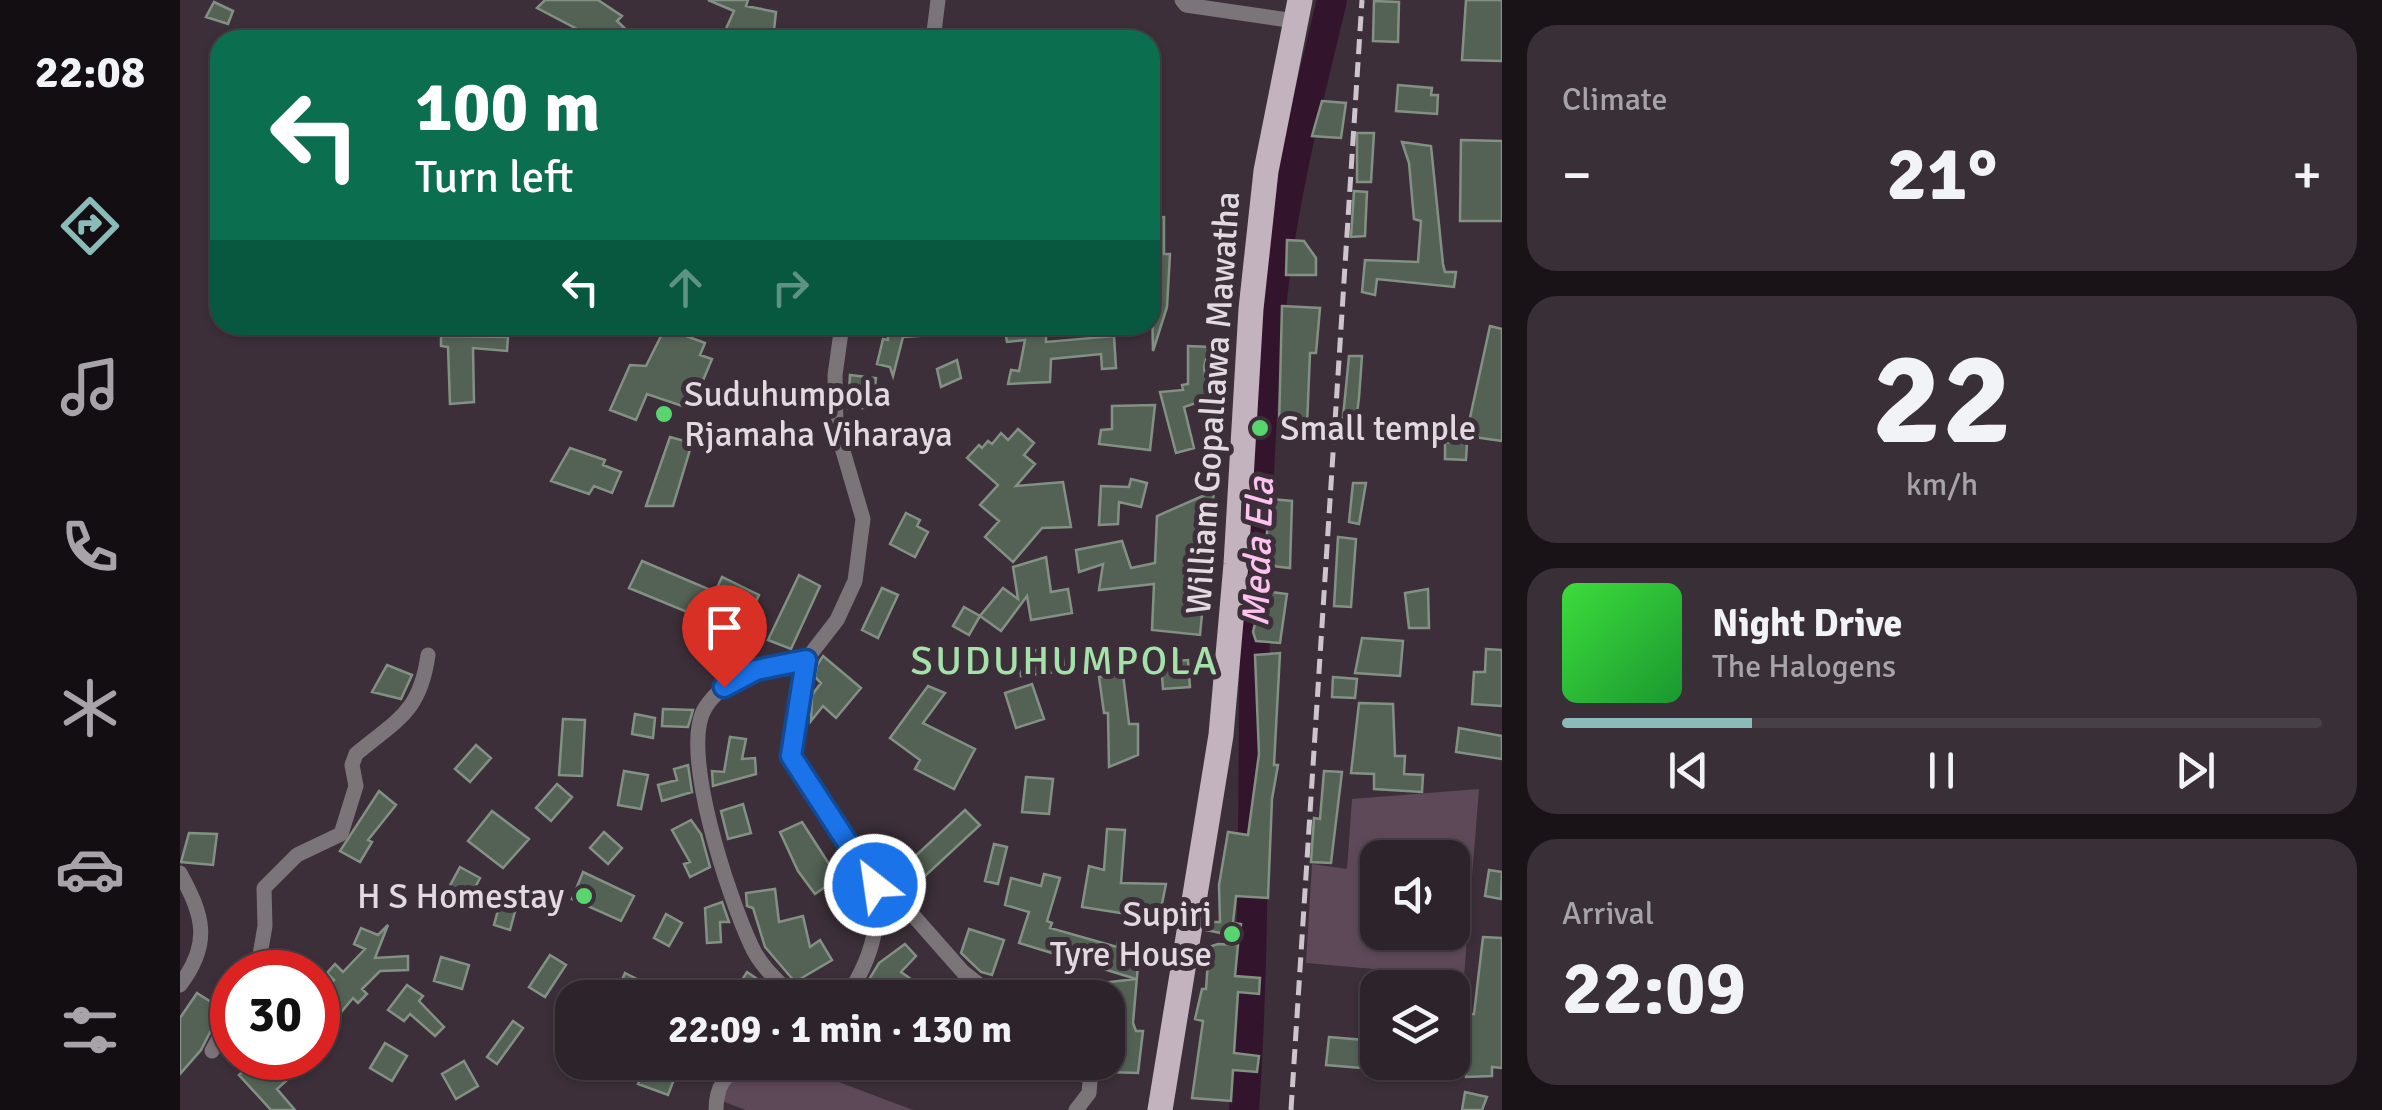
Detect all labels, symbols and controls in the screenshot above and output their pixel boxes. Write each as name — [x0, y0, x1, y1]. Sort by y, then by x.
text: 22:08 — [35, 45, 145, 100]
text: 100 m — [415, 64, 600, 150]
icon: left — [250, 70, 380, 200]
text: Climate — [1562, 80, 1668, 119]
text: 21° — [1887, 128, 1998, 221]
text: − — [1562, 141, 1592, 209]
text: + — [2292, 141, 2322, 209]
text: Turn left — [415, 150, 574, 205]
street label: William Gopallawa Mawatha — [1177, 190, 1249, 616]
icon: directions — [55, 191, 125, 261]
icon: left — [553, 260, 608, 315]
icon: ahead — [658, 260, 713, 315]
icon: right — [763, 260, 818, 315]
text: 22 — [1872, 320, 2012, 480]
icon: music — [55, 352, 125, 422]
place label: Suduhumpola Rjamaha Viharaya — [684, 373, 953, 456]
marker: Suduhumpola Rjamaha Viharaya — [653, 403, 675, 425]
place label: Small temple — [1280, 407, 1476, 450]
marker: Small temple — [1249, 417, 1271, 439]
text: km/h — [1906, 465, 1978, 504]
water label: Meda Ela — [1232, 475, 1284, 628]
icon: phone — [55, 512, 125, 582]
pin — [682, 585, 767, 688]
icon: arrive — [697, 600, 752, 655]
text: Night Drive — [1712, 600, 1902, 647]
district label: SUDUHUMPOLA — [910, 636, 1220, 686]
text: The Halogens — [1712, 647, 1896, 686]
icon: climate — [55, 673, 125, 743]
icon: previous — [1661, 743, 1716, 798]
icon: pause — [1914, 743, 1969, 798]
icon: next — [2168, 743, 2223, 798]
position arrow — [823, 833, 927, 937]
icon: car — [55, 834, 125, 904]
map controls — [1360, 840, 1470, 1080]
button: sound — [1360, 840, 1470, 950]
place label: H S Homestay — [357, 875, 564, 918]
marker: H S Homestay — [573, 885, 595, 907]
place label: Supiri Tyre House — [1050, 893, 1212, 976]
text: Arrival — [1562, 894, 1654, 933]
marker: Supiri Tyre House — [1221, 923, 1243, 945]
text: 22:09 — [1562, 942, 1746, 1035]
speed limit sign: 30 — [210, 950, 340, 1080]
button: layers — [1360, 970, 1470, 1080]
icon: filters — [55, 995, 125, 1065]
text: 22:09 · 1 min · 130 m — [668, 1006, 1012, 1053]

